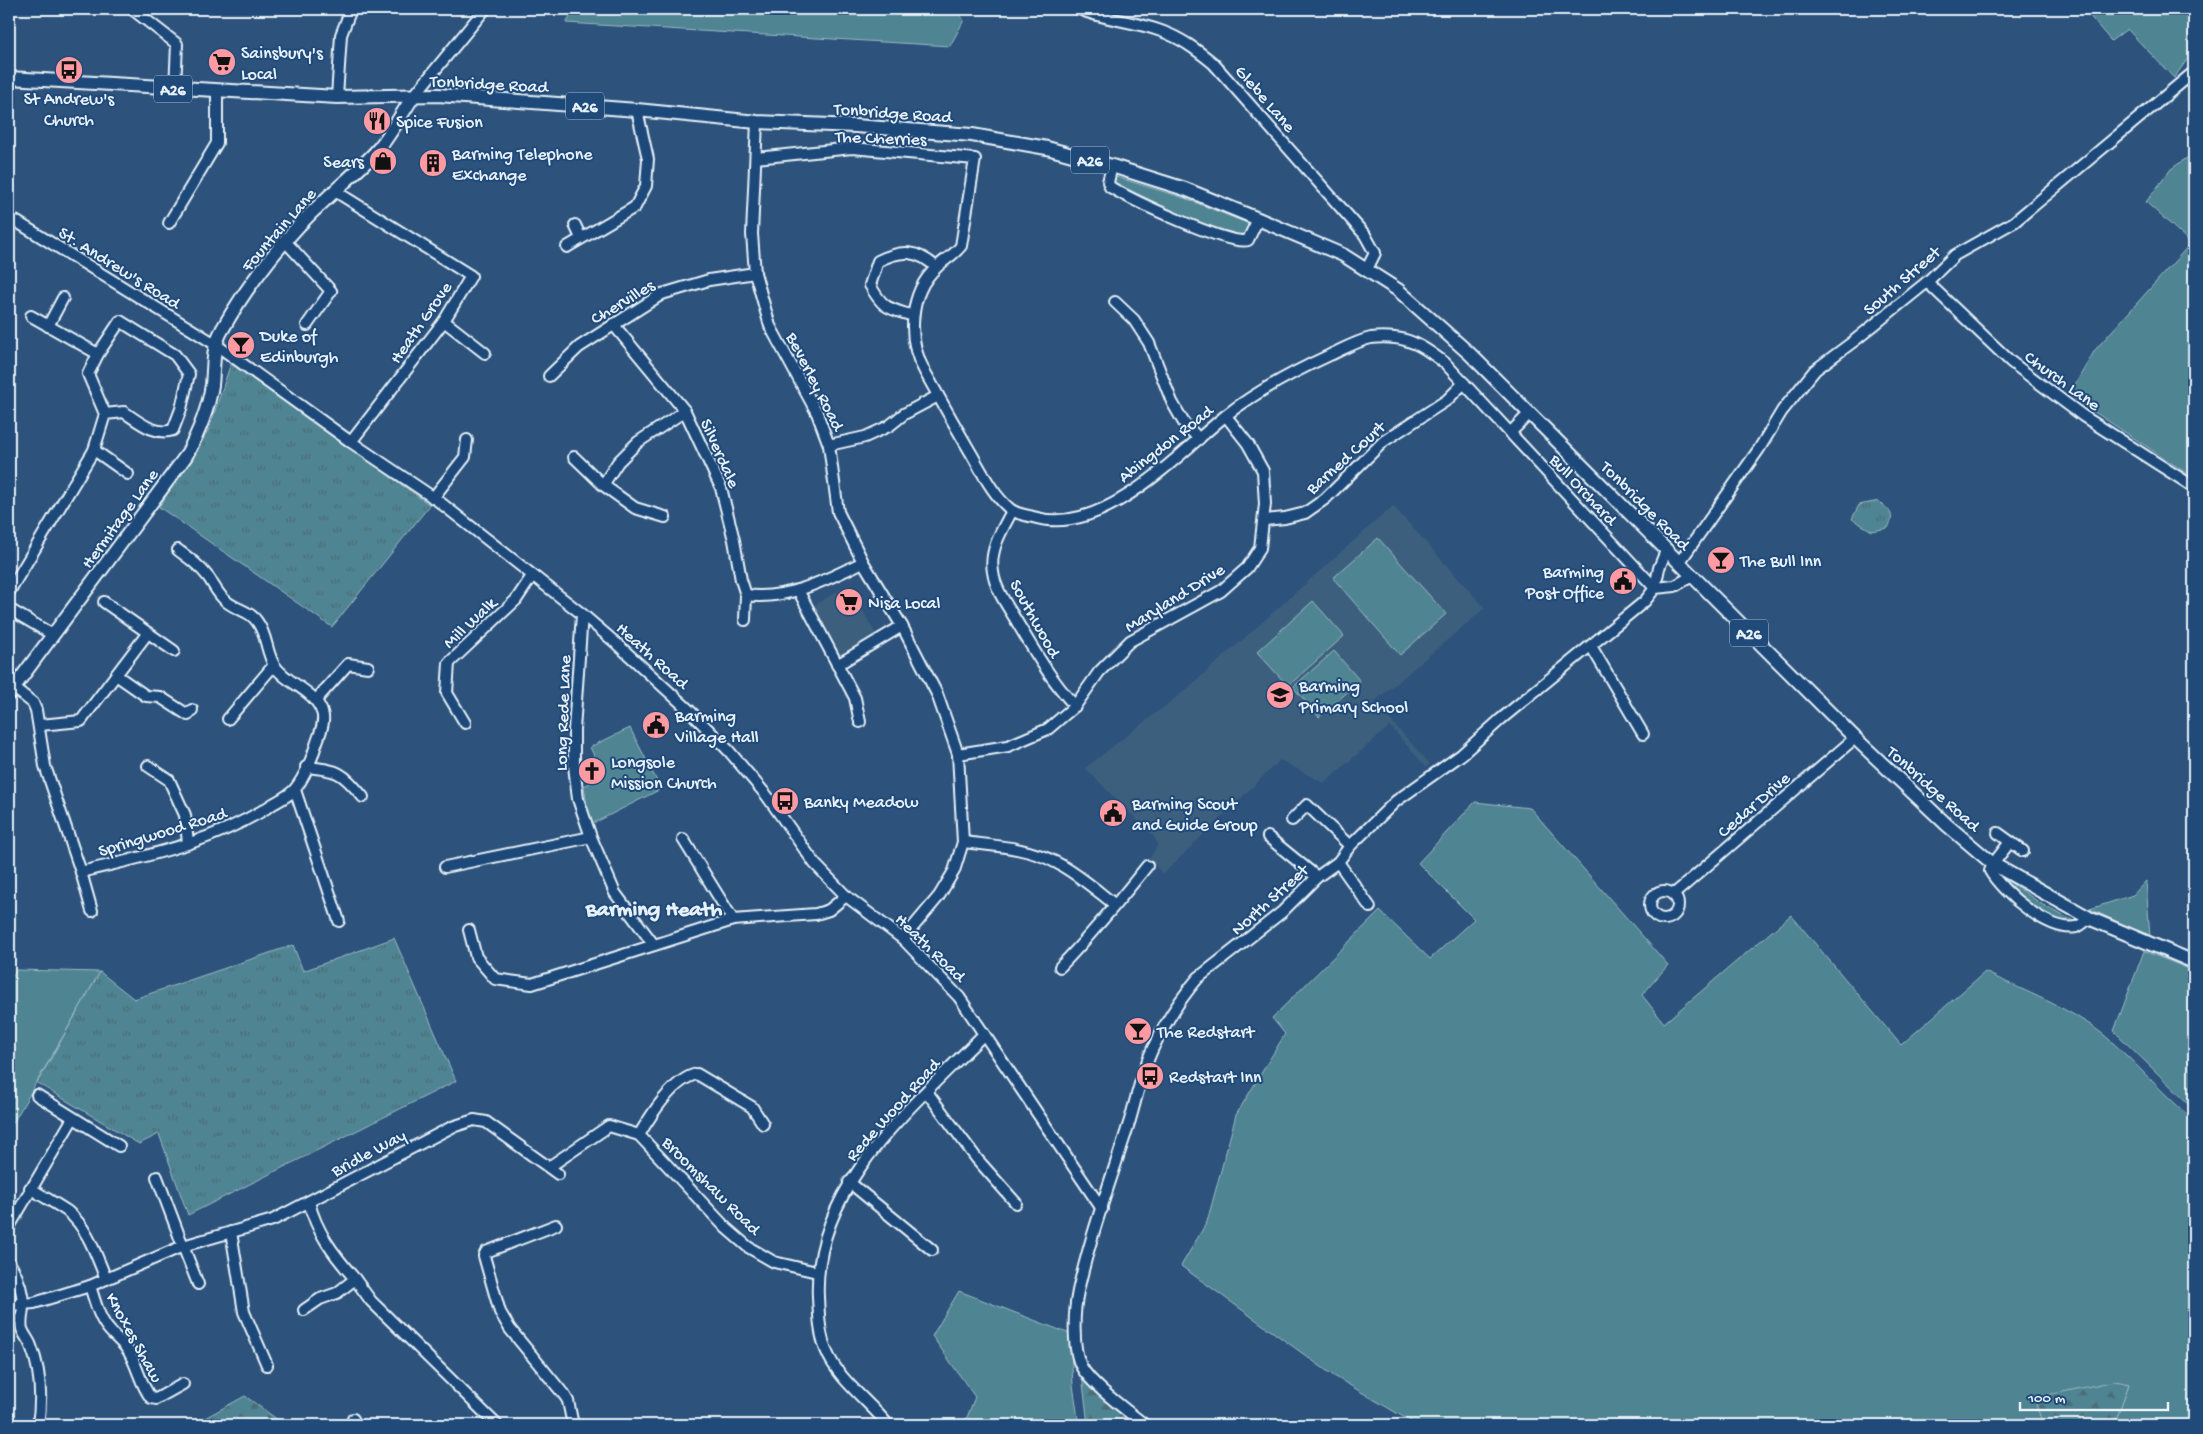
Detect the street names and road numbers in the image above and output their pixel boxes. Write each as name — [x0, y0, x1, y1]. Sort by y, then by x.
street label: Glebe Lane — [1229, 62, 1299, 138]
street label: Tonbridge Road — [428, 72, 550, 99]
road number: A26 — [154, 76, 192, 102]
road number: A26 — [566, 92, 604, 120]
street label: Tonbridge Road — [832, 100, 954, 129]
street label: The Cherries — [834, 127, 928, 152]
road number: A26 — [1071, 146, 1109, 174]
street label: Fountain Lane — [237, 184, 322, 278]
street label: St. Andrew's Road — [54, 223, 185, 316]
street label: South Street — [1860, 242, 1947, 321]
street label: Chervilles — [588, 275, 660, 330]
street label: Heath Grove — [386, 278, 458, 368]
street label: Beverley Road — [779, 328, 848, 436]
street label: Church Lane — [2019, 347, 2104, 417]
street label: Abingdon Road — [1115, 400, 1219, 489]
street label: Silverdale — [694, 416, 744, 493]
street label: Barned Court — [1302, 417, 1392, 501]
street label: Bull Orchard — [1543, 450, 1621, 532]
street label: Tonbridge Road — [1594, 457, 1694, 557]
street label: Hermitage Lane — [78, 465, 165, 573]
street label: Maryland Drive — [1121, 560, 1230, 638]
street label: Southwood — [1004, 576, 1065, 663]
street label: Mill Walk — [439, 592, 503, 654]
street label: Heath Road — [611, 619, 693, 696]
road number: A26 — [1730, 620, 1768, 646]
street label: Long Rede Lane — [552, 654, 577, 772]
street label: Tonbridge Road — [1881, 742, 1984, 838]
street label: Cedar Drive — [1714, 768, 1796, 843]
street label: Springwood Road — [96, 803, 231, 863]
street label: North Street — [1228, 860, 1315, 941]
street label: Heath Road — [890, 910, 970, 989]
street label: Rede Wood Road — [842, 1054, 946, 1166]
street label: Bridle Way — [327, 1126, 410, 1183]
street label: Broomshaw Road — [656, 1132, 765, 1241]
street label: Knoxes Shaw — [100, 1290, 166, 1387]

